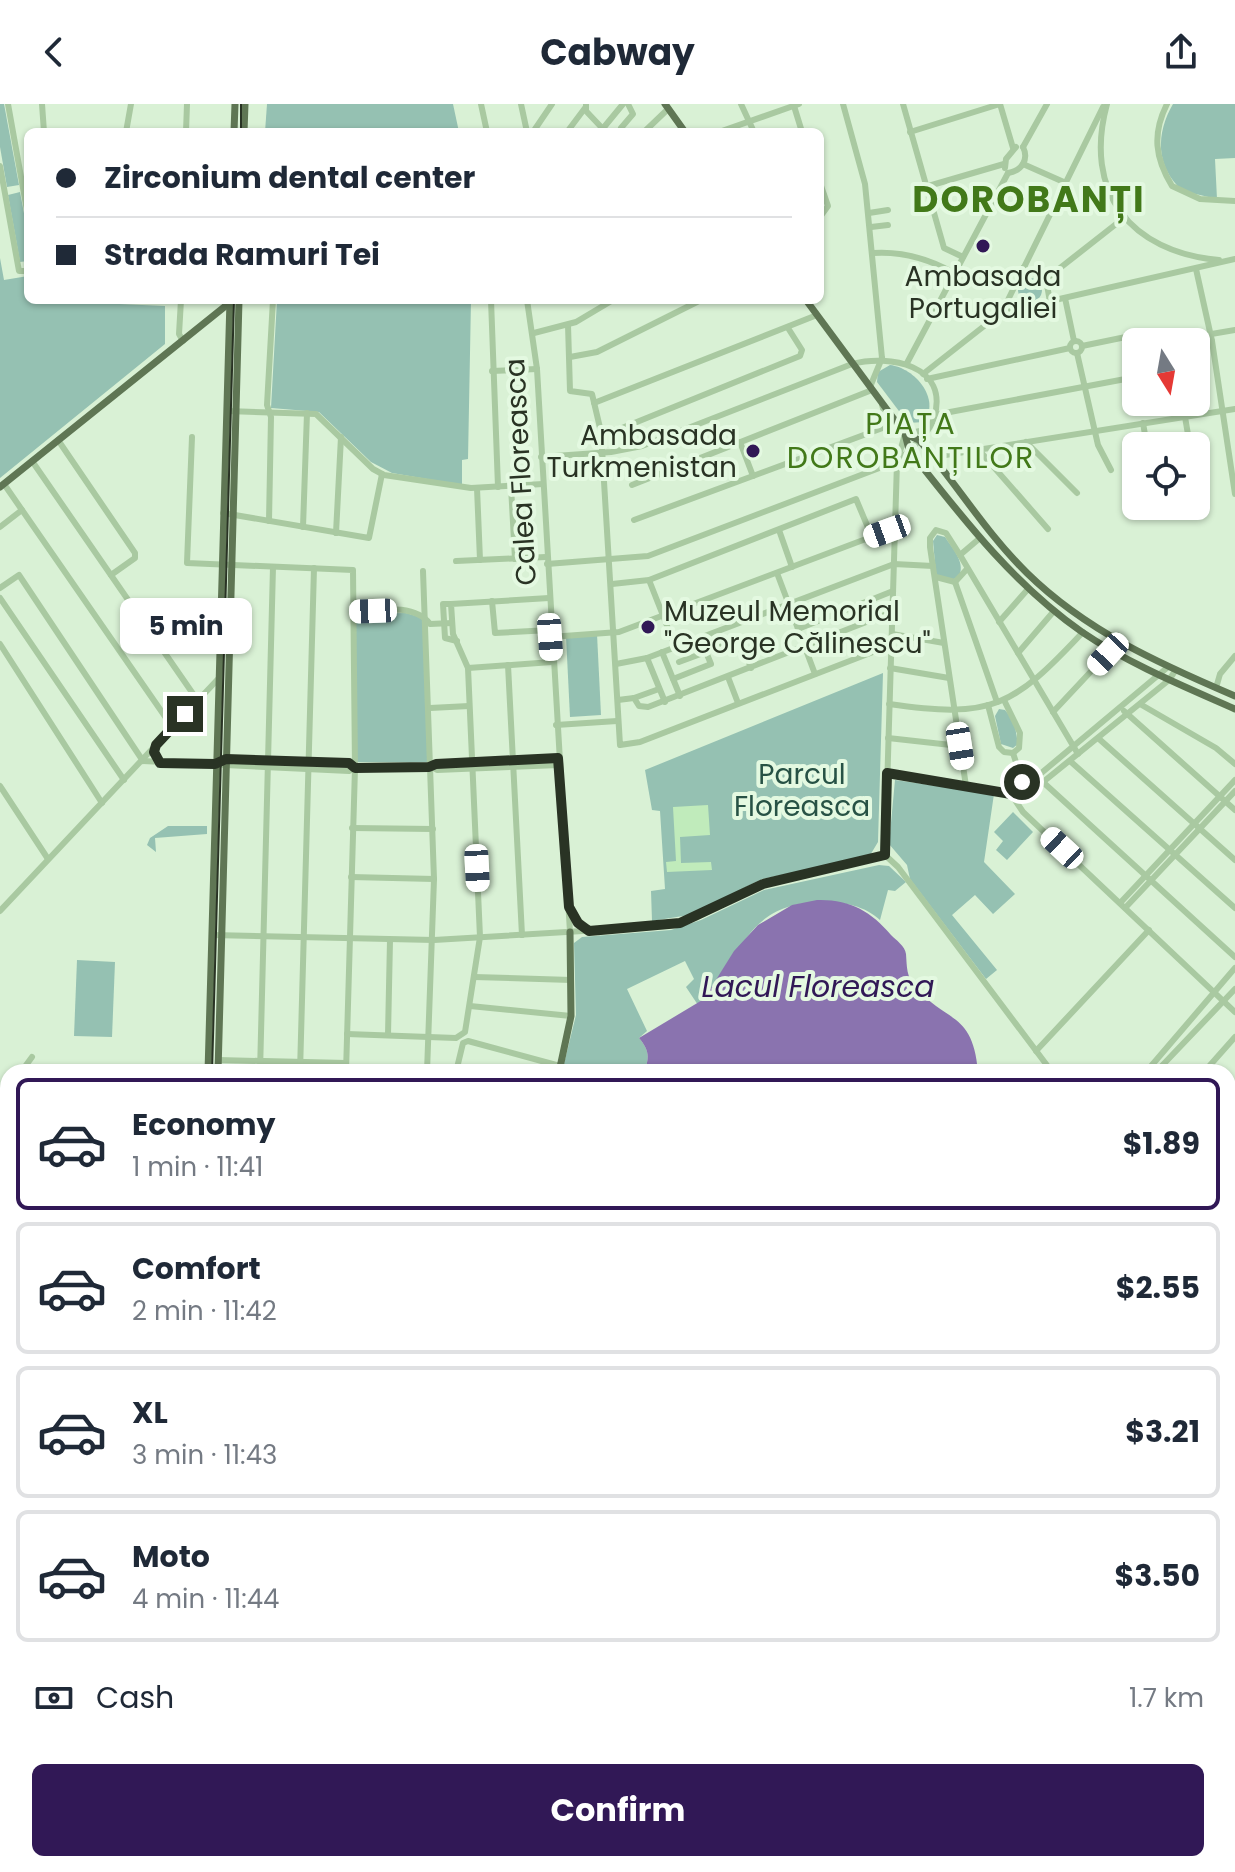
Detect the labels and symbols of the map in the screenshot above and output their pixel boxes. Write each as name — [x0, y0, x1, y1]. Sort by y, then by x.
district label: DOROBANȚI — [912, 174, 1146, 225]
marker: Ambasada Portugaliei — [974, 237, 992, 255]
place label: Ambasada Portugaliei — [905, 257, 1061, 328]
north arrow — [1122, 328, 1210, 416]
street label: Calea Floreasca — [495, 357, 546, 587]
district label: PIAȚA DOROBANȚILOR — [787, 402, 1035, 479]
place label: Ambasada Turkmenistan — [546, 416, 737, 487]
marker: Ambasada Turkmenistan — [744, 442, 762, 460]
car — [860, 512, 914, 550]
place label: Muzeul Memorial "George Călinescu" — [664, 592, 931, 663]
callout: 5 min — [119, 598, 251, 654]
car — [349, 598, 397, 624]
car — [536, 612, 564, 662]
marker: Muzeul Memorial "George Călinescu" — [639, 618, 657, 636]
car — [1083, 628, 1133, 680]
route end — [167, 696, 203, 732]
car — [944, 720, 976, 772]
park label: Parcul Floreasca — [734, 755, 870, 826]
route start — [1004, 764, 1040, 800]
car — [1036, 823, 1088, 873]
car — [464, 843, 490, 893]
water label: Lacul Floreasca — [702, 965, 934, 1008]

